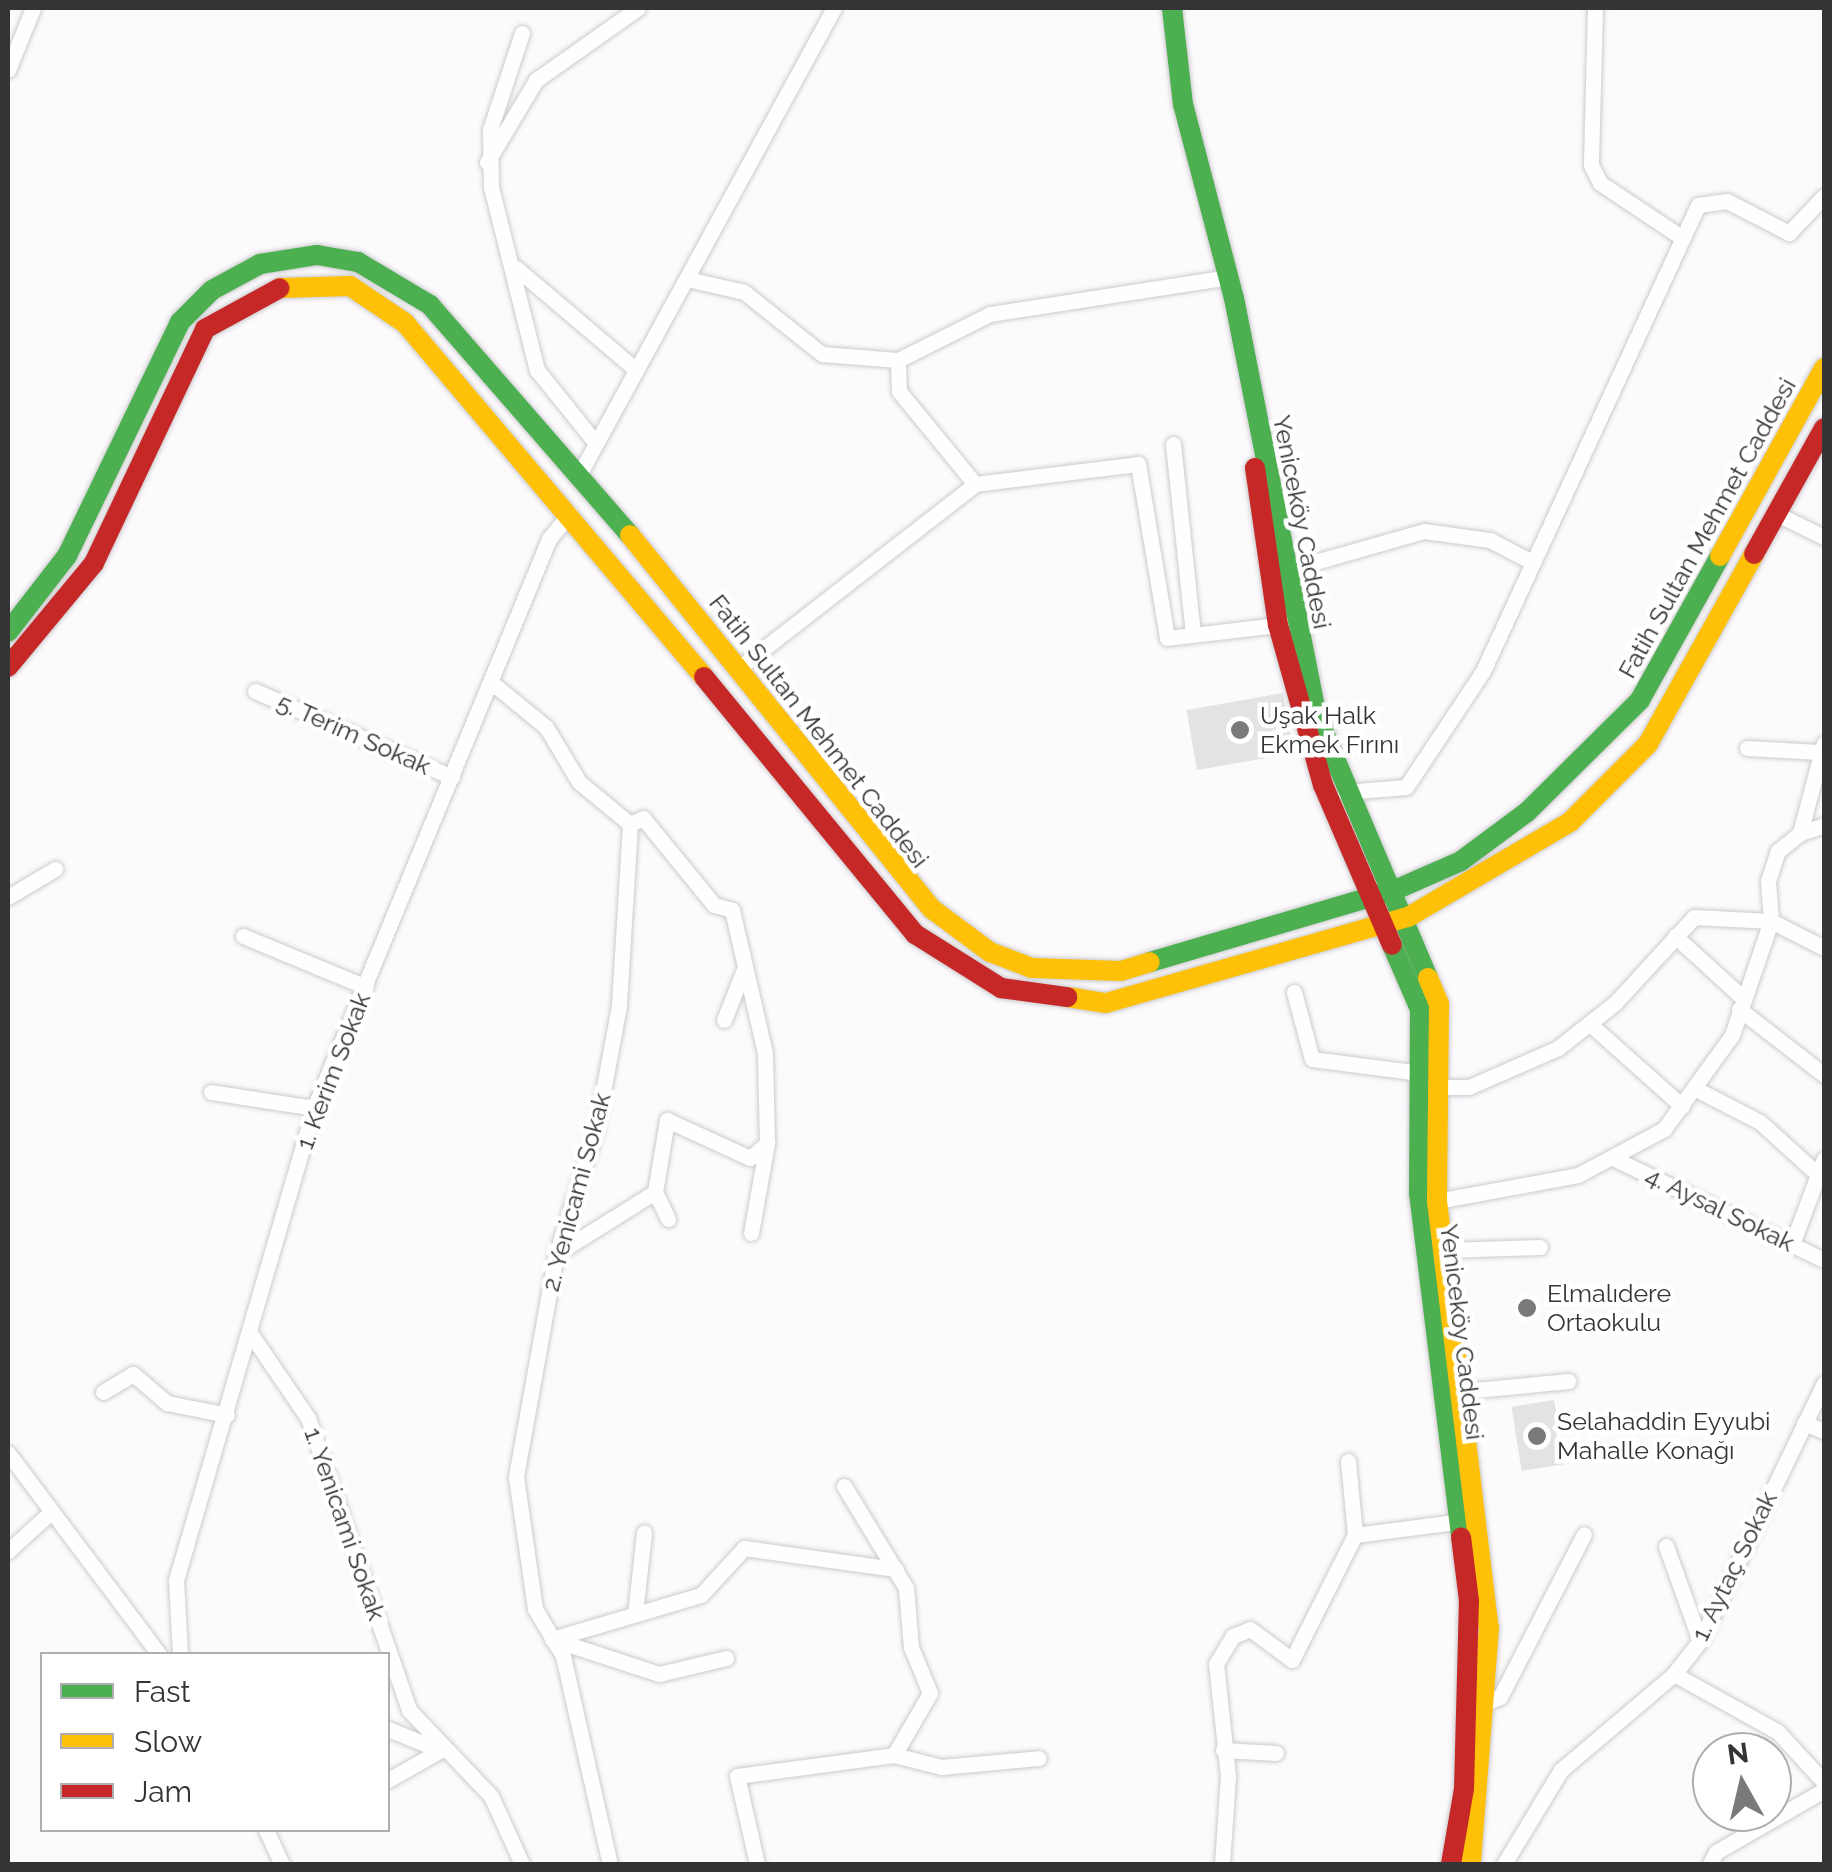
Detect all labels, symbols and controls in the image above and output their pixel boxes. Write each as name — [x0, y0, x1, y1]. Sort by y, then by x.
street label: Fatih Sultan Mehmet Caddesi — [1612, 373, 1802, 683]
street label: Yeniceköy Caddesi — [1266, 412, 1338, 632]
street label: Fatih Sultan Mehmet Caddesi — [703, 588, 935, 874]
street label: 5. Terim Sokak — [272, 687, 436, 781]
place label: Uşak Halk Ekmek Fırını — [1260, 701, 1399, 760]
marker: Uşak Halk Ekmek Fırını — [1229, 719, 1251, 741]
street label: 1. Kerim Sokak — [289, 988, 377, 1154]
street label: 2. Yenicami Sokak — [535, 1089, 617, 1295]
street label: 4. Aysal Sokak — [1640, 1160, 1800, 1258]
street label: Yeniceköy Caddesi — [1434, 1222, 1490, 1442]
place label: Elmalıdere Ortaokulu — [1547, 1279, 1671, 1338]
marker: Elmalıdere Ortaokulu — [1516, 1297, 1538, 1319]
place label: Selahaddin Eyyubi Mahalle Konağı — [1557, 1407, 1771, 1466]
street label: 1. Yenicami Sokak — [298, 1423, 392, 1625]
marker: Selahaddin Eyyubi Mahalle Konağı — [1526, 1425, 1548, 1447]
street label: 1. Aytaç Sokak — [1685, 1486, 1783, 1646]
legend — [40, 1652, 390, 1832]
text: Fast — [134, 1674, 191, 1709]
text: Slow — [134, 1724, 202, 1759]
north arrow — [1692, 1732, 1792, 1832]
text: N — [1725, 1736, 1751, 1772]
text: Jam — [134, 1774, 192, 1809]

